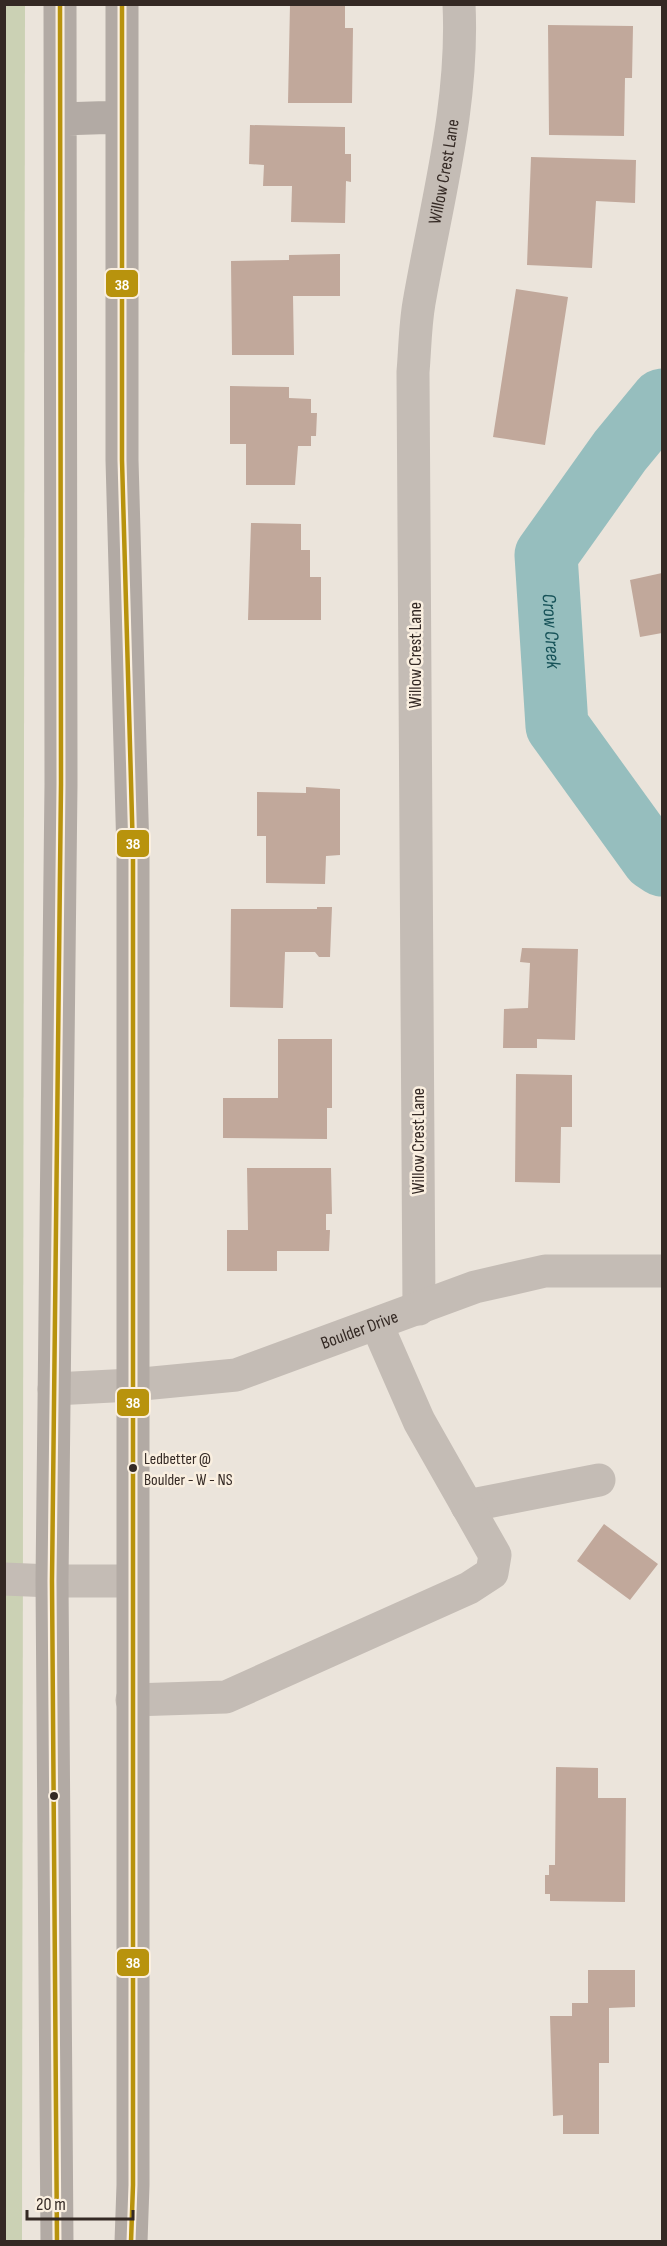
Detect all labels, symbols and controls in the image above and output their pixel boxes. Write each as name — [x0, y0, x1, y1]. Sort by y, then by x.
street label: Willow Crest Lane — [424, 118, 463, 226]
line badge: 38 — [105, 269, 139, 298]
text: 38 — [115, 276, 130, 295]
water label: Crow Creek — [537, 593, 565, 670]
street label: Willow Crest Lane — [405, 602, 426, 708]
line badge: 38 — [116, 829, 150, 858]
text: 38 — [126, 835, 141, 854]
street label: Willow Crest Lane — [408, 1088, 429, 1194]
street label: Boulder Drive — [318, 1306, 401, 1353]
line badge: 38 — [116, 1388, 150, 1417]
text: 38 — [126, 1394, 141, 1413]
place label: Ledbetter @ Boulder - W - NS — [144, 1450, 233, 1490]
marker: Ledbetter @ Boulder - W - NS — [127, 1462, 139, 1474]
unlabelled marker — [48, 1790, 60, 1802]
line badge: 38 — [116, 1948, 150, 1977]
text: 38 — [126, 1954, 141, 1973]
scale bar — [27, 2183, 134, 2221]
text: 20 m — [36, 2194, 66, 2215]

